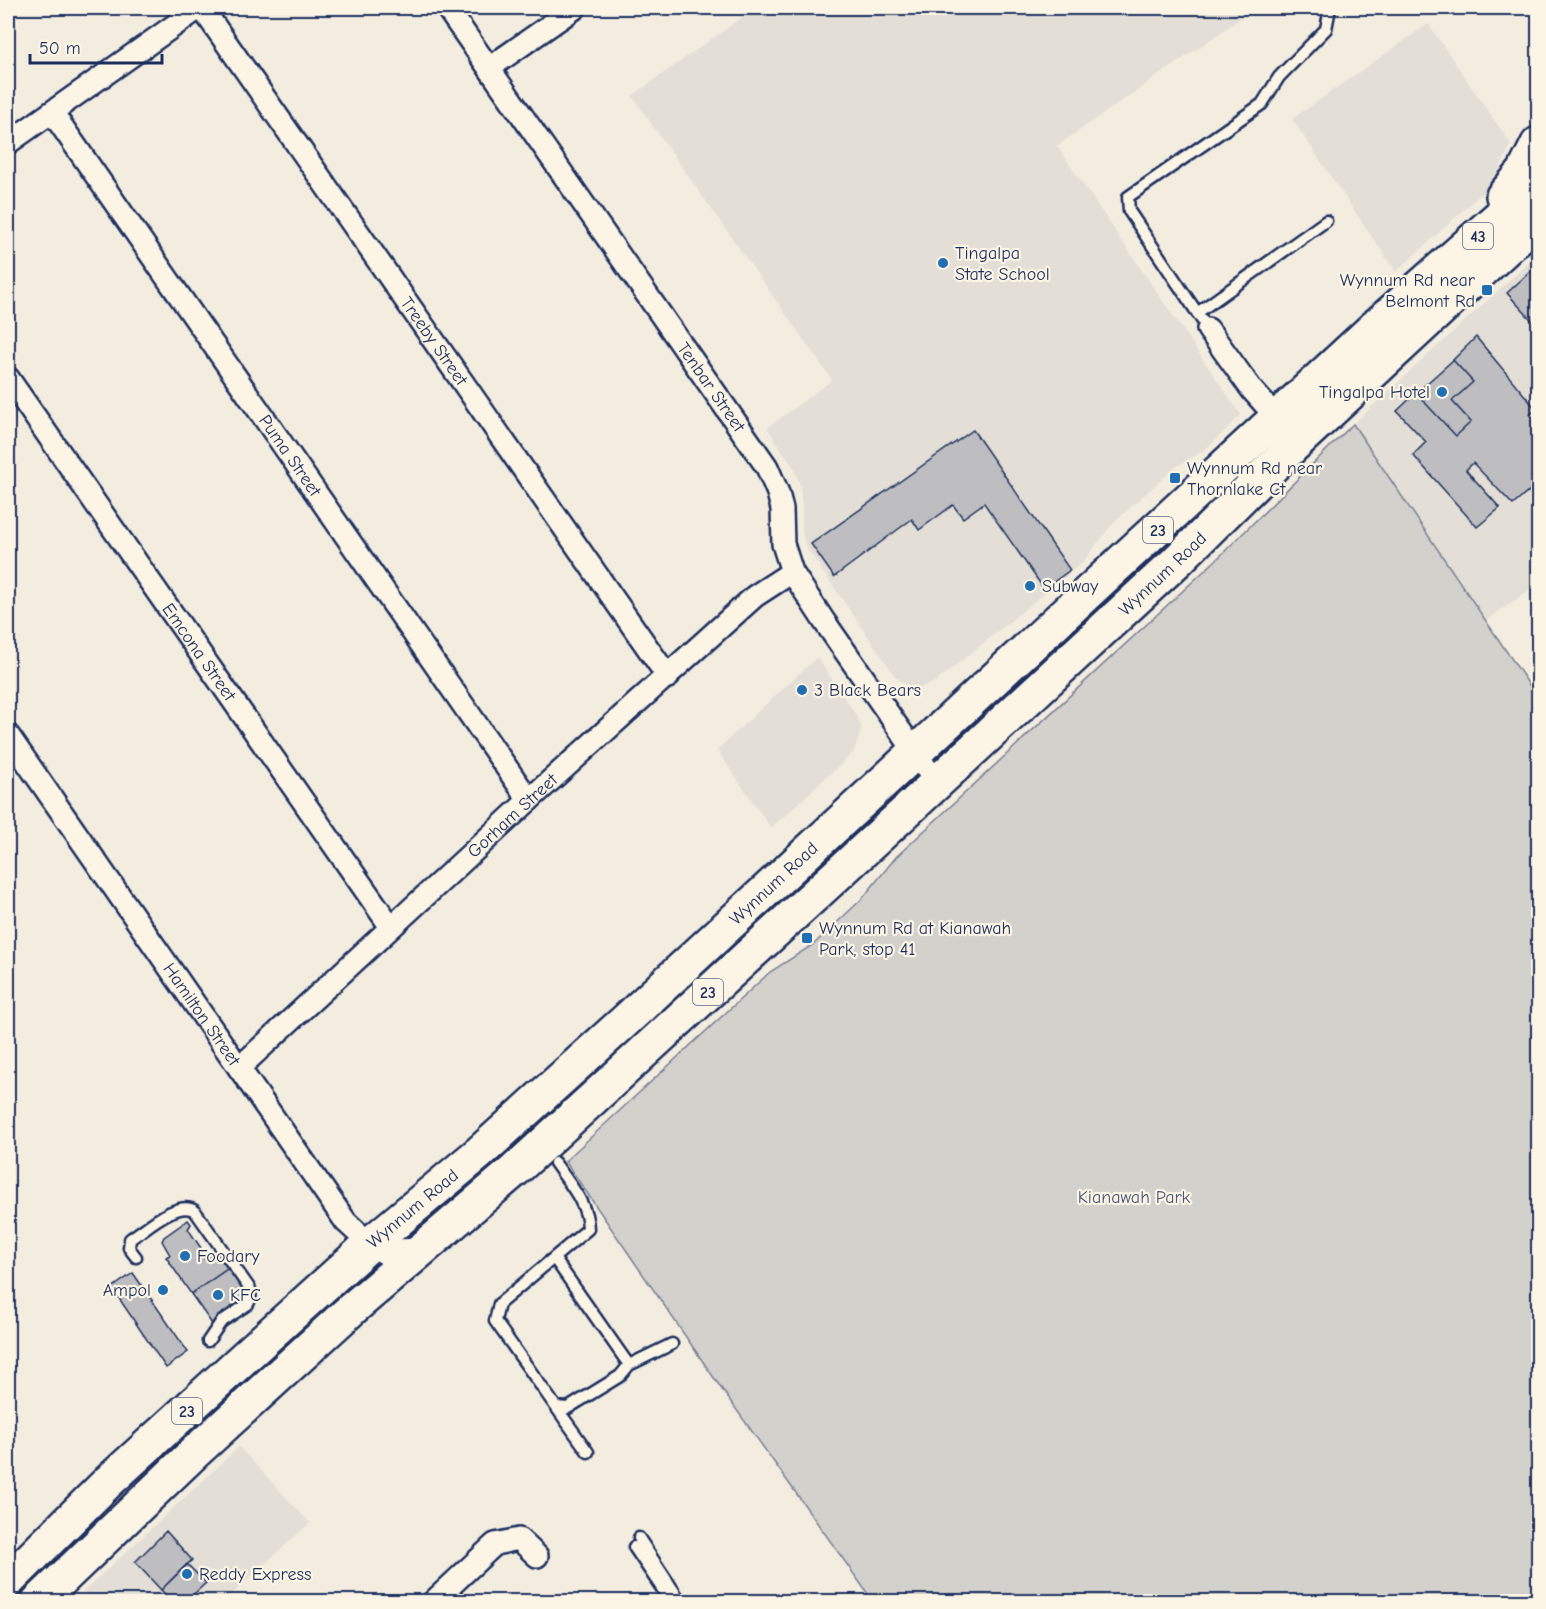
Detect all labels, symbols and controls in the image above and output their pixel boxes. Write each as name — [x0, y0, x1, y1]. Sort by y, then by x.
scale bar — [30, 27, 162, 65]
text: 50 m — [39, 38, 81, 59]
road number: 43 — [1463, 223, 1493, 249]
place label: Tingalpa State School — [955, 243, 1050, 285]
marker: Tingalpa State School — [936, 256, 950, 270]
place label: Wynnum Rd near Belmont Rd — [1340, 270, 1476, 312]
marker: Wynnum Rd near Belmont Rd — [1480, 283, 1494, 297]
street label: Treeby Street — [396, 293, 472, 390]
street label: Tenbar Street — [672, 339, 750, 437]
place label: Tingalpa Hotel — [1319, 382, 1430, 403]
marker: Tingalpa Hotel — [1435, 385, 1449, 399]
street label: Puma Street — [254, 411, 326, 501]
place label: Wynnum Rd near Thornlake Ct — [1187, 458, 1323, 500]
marker: Wynnum Rd near Thornlake Ct — [1168, 471, 1182, 485]
road number: 23 — [1143, 517, 1173, 543]
street label: Wynnum Road — [1115, 528, 1211, 620]
place label: Subway — [1042, 576, 1099, 597]
marker: Subway — [1023, 579, 1037, 593]
street label: Emcona Street — [157, 599, 241, 706]
place label: 3 Black Bears — [814, 680, 921, 701]
marker: 3 Black Bears — [795, 683, 809, 697]
street label: Gorham Street — [463, 769, 563, 862]
street label: Wynnum Road — [726, 838, 822, 930]
place label: Wynnum Rd at Kianawah Park, stop 41 — [819, 918, 1011, 960]
marker: Wynnum Rd at Kianawah Park, stop 41 — [800, 931, 814, 945]
street label: Hamilton Street — [158, 959, 245, 1071]
road number: 23 — [693, 979, 723, 1005]
street label: Wynnum Road — [363, 1165, 463, 1253]
park label: Kianawah Park — [1078, 1187, 1191, 1208]
place label: Foodary — [197, 1246, 260, 1267]
marker: Foodary — [178, 1249, 192, 1263]
place label: Ampol — [103, 1280, 151, 1301]
marker: Ampol — [156, 1283, 170, 1297]
place label: KFC — [230, 1285, 261, 1306]
marker: KFC — [211, 1288, 225, 1302]
road number: 23 — [172, 1398, 202, 1424]
place label: Reddy Express — [199, 1564, 311, 1585]
marker: Reddy Express — [180, 1567, 194, 1581]

